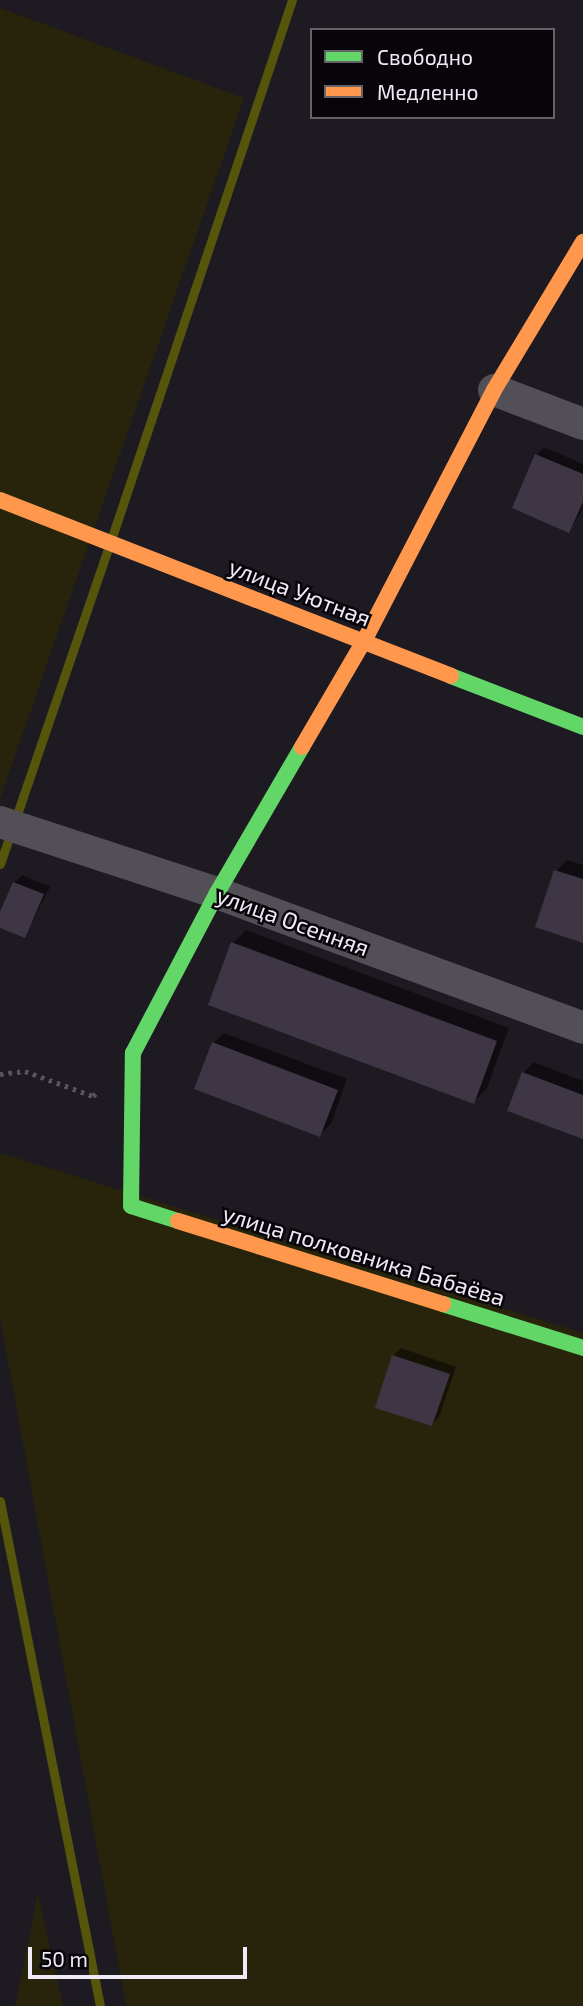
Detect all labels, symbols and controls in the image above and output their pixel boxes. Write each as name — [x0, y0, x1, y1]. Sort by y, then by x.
legend — [310, 28, 555, 119]
text: Свободно — [377, 44, 473, 69]
text: Медленно — [377, 79, 479, 104]
street label: улица Уютная — [225, 552, 375, 632]
street label: улица Осенняя — [213, 881, 373, 961]
street label: улица полковника Бабаёва — [219, 1199, 509, 1311]
scale bar — [32, 1932, 250, 1976]
text: 50 m — [41, 1946, 88, 1971]

